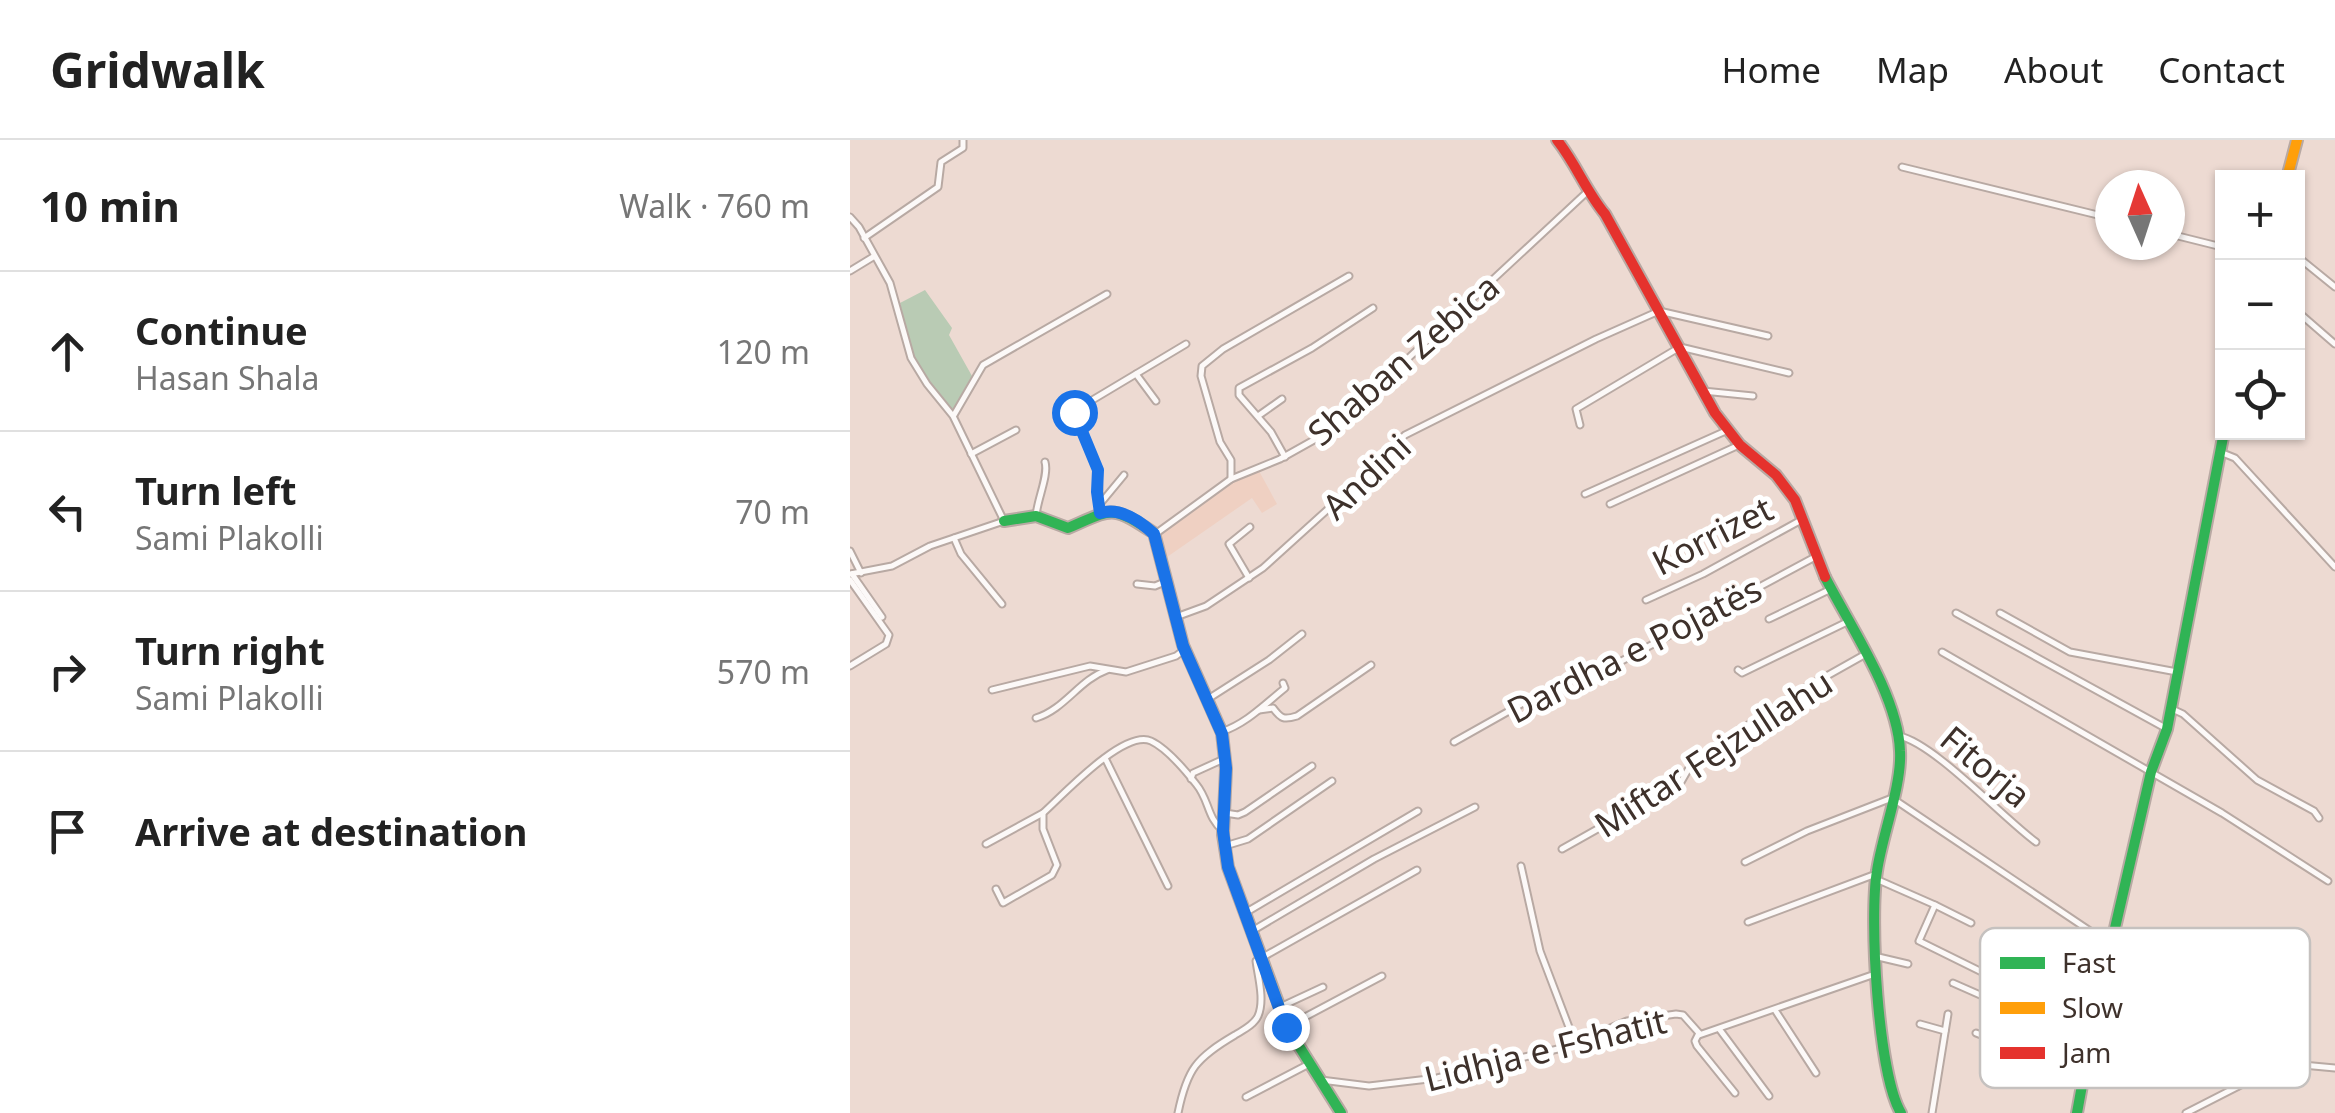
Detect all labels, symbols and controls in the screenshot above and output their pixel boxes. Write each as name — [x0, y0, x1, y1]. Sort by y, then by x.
text: Gridwalk — [50, 37, 265, 102]
text: Home — [1722, 46, 1821, 93]
text: Map — [1876, 46, 1949, 93]
text: About — [2004, 46, 2103, 93]
text: Contact — [2158, 46, 2285, 93]
north arrow — [2095, 170, 2185, 260]
map controls — [2215, 170, 2305, 440]
button: + — [2215, 170, 2305, 260]
text: 10 min — [40, 177, 180, 234]
text: Walk · 760 m — [619, 184, 810, 227]
button: − — [2215, 260, 2305, 350]
street label: Shaban Zebica — [1297, 263, 1509, 455]
text: Continue — [135, 304, 308, 356]
icon: ahead — [40, 324, 95, 379]
text: 120 m — [717, 330, 810, 373]
button: locate — [2215, 350, 2305, 440]
text: Hasan Shala — [135, 356, 320, 399]
route start — [1052, 390, 1098, 436]
street label: Andini — [1311, 423, 1421, 529]
text: Turn left — [135, 464, 297, 516]
icon: left — [40, 484, 95, 539]
street label: Korrizet — [1644, 485, 1780, 585]
text: 70 m — [735, 490, 810, 533]
text: Sami Plakolli — [135, 516, 324, 559]
street label: Dardha e Pojatës — [1499, 565, 1769, 733]
text: Turn right — [135, 624, 325, 676]
icon: right — [40, 644, 95, 699]
text: 570 m — [717, 650, 810, 693]
street label: Miftar Fejzullahu — [1585, 659, 1841, 847]
text: Sami Plakolli — [135, 676, 324, 719]
street label: Fitorja — [1931, 715, 2041, 817]
icon: arrive — [40, 804, 95, 859]
text: Arrive at destination — [135, 805, 527, 857]
legend — [1980, 928, 2310, 1088]
text: Fast — [2062, 943, 2116, 981]
text: Slow — [2062, 988, 2123, 1026]
street label: Lidhja e Fshatit — [1419, 996, 1671, 1102]
route end — [1264, 1005, 1310, 1051]
text: Jam — [2059, 1033, 2112, 1071]

